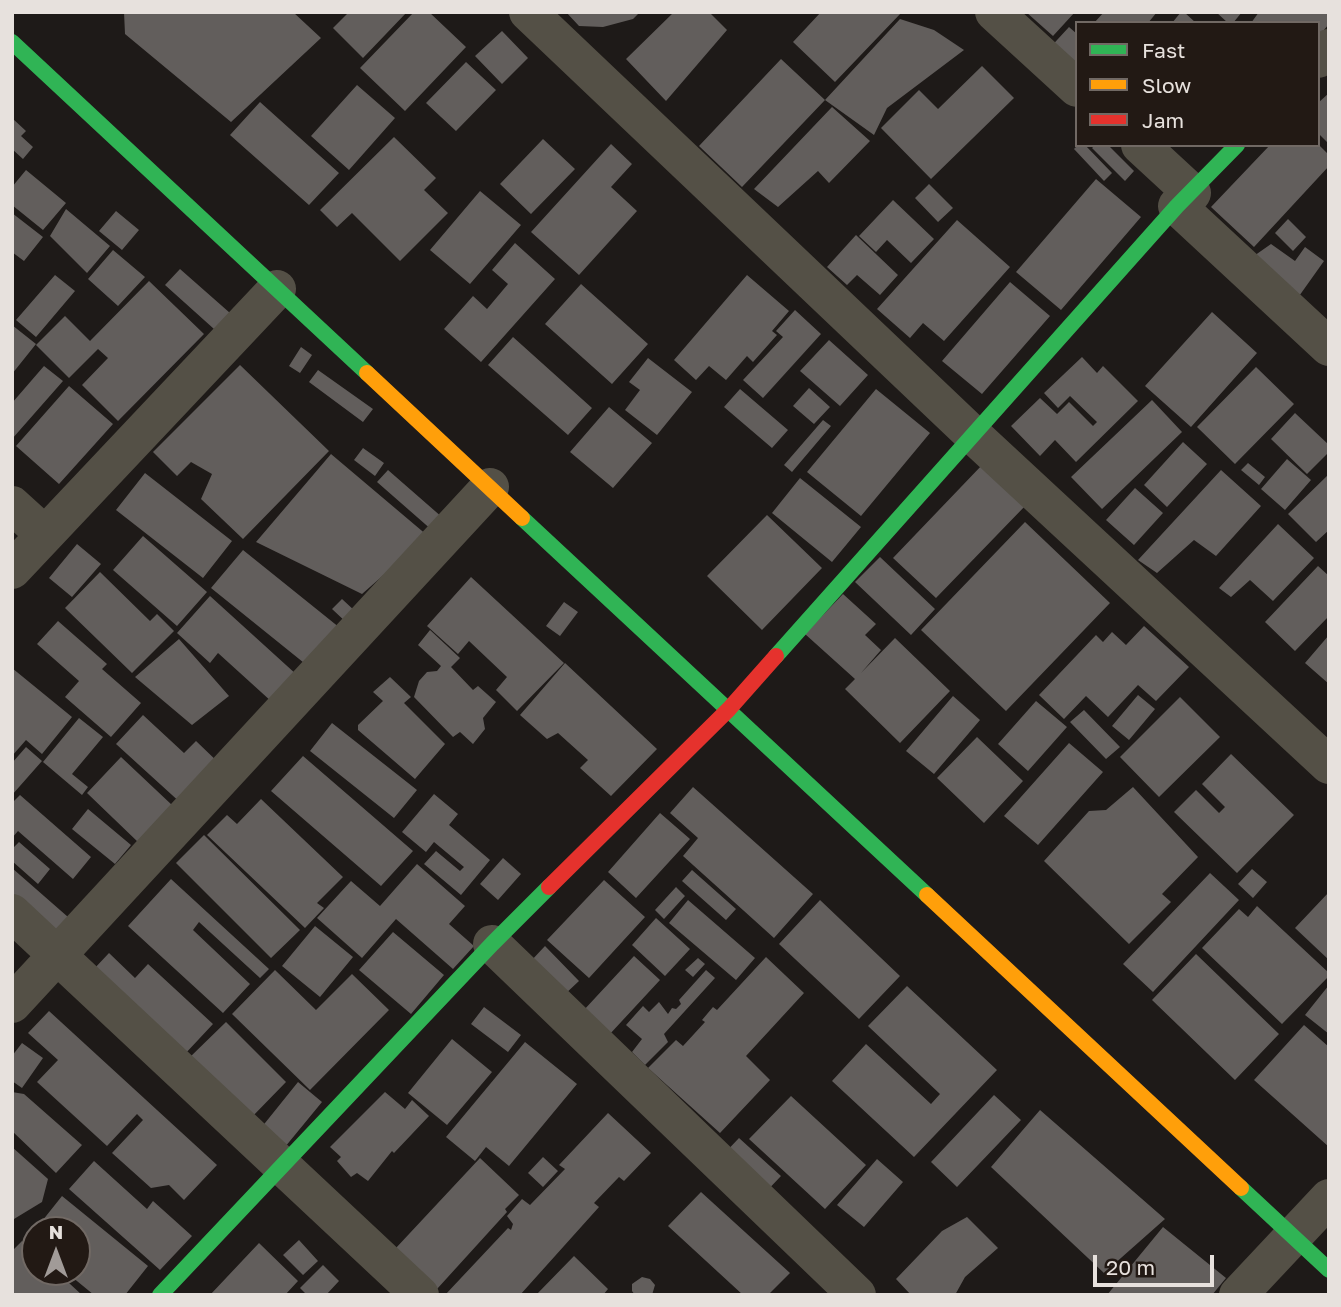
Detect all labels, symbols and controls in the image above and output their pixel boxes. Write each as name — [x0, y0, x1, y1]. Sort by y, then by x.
legend — [1075, 21, 1320, 147]
text: Fast — [1142, 37, 1185, 63]
text: Slow — [1142, 72, 1191, 98]
text: Jam — [1142, 107, 1184, 133]
north arrow — [21, 1216, 91, 1286]
text: N — [49, 1220, 63, 1243]
scale bar — [1096, 1240, 1217, 1284]
text: 20 m — [1106, 1254, 1155, 1280]

